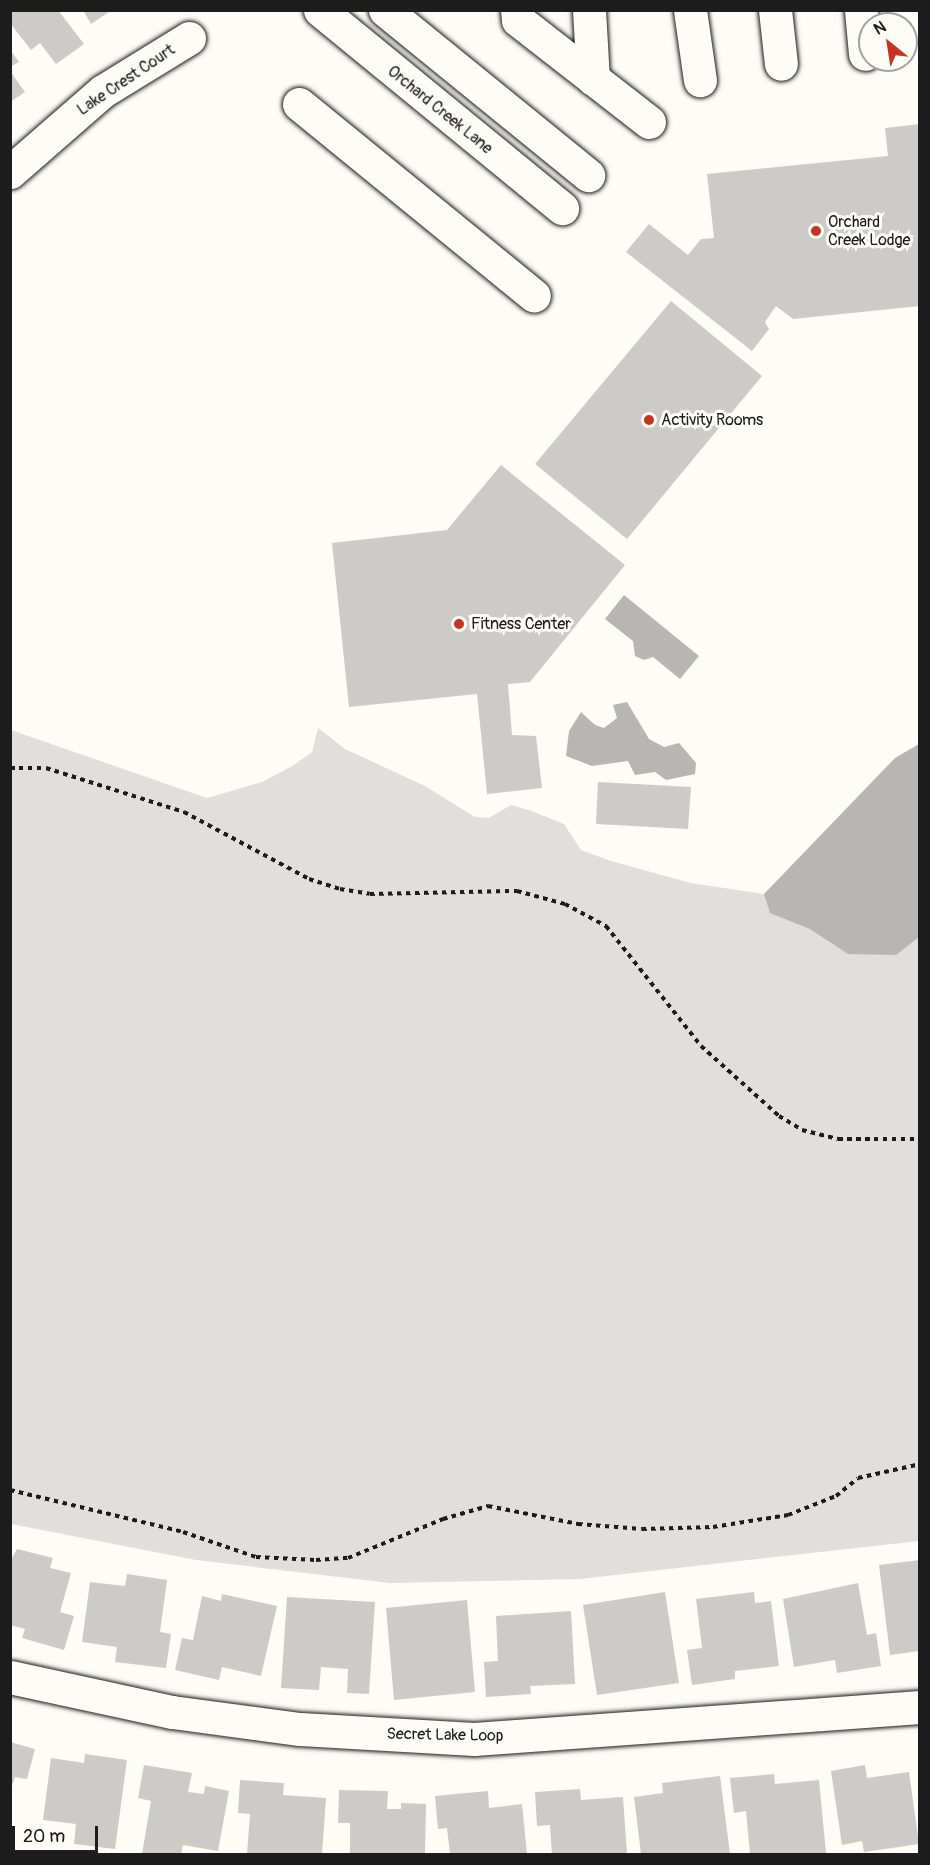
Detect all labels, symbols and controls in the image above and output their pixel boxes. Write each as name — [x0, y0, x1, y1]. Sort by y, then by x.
north arrow — [858, 12, 918, 72]
text: N — [870, 17, 890, 40]
street label: Lake Crest Court — [74, 40, 178, 120]
street label: Orchard Creek Lane — [384, 62, 496, 158]
place label: Orchard Creek Lodge — [828, 212, 910, 250]
marker: Orchard Creek Lodge — [809, 224, 823, 238]
place label: Activity Rooms — [661, 410, 763, 430]
marker: Activity Rooms — [642, 413, 656, 427]
place label: Fitness Center — [471, 614, 571, 634]
marker: Fitness Center — [452, 617, 466, 631]
street label: Secret Lake Loop — [386, 1724, 504, 1746]
scale bar — [15, 1814, 100, 1852]
text: 20 m — [23, 1825, 65, 1848]

